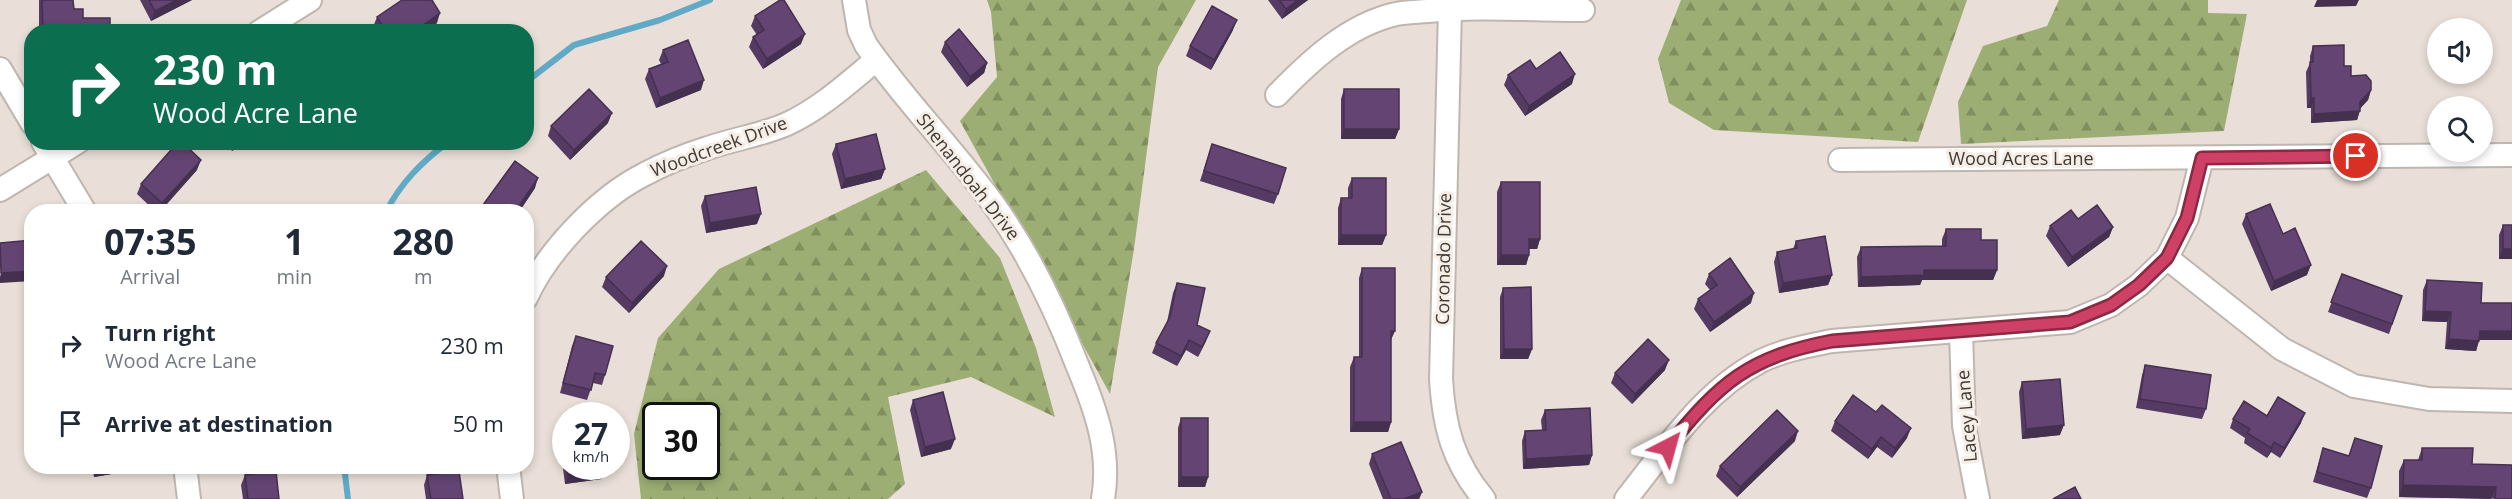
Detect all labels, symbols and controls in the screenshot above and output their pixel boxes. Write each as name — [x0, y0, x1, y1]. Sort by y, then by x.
map controls — [2427, 18, 2493, 162]
button: sound — [2427, 18, 2493, 84]
text: 230 m — [153, 40, 277, 97]
icon: right — [54, 48, 132, 126]
text: Wood Acre Lane — [153, 94, 358, 131]
button: search — [2427, 96, 2493, 162]
street label: Shenandoah Drive — [912, 108, 1026, 245]
street label: Woodcreek Drive — [647, 110, 790, 182]
pin — [2330, 130, 2381, 181]
icon: arrive — [2339, 139, 2372, 172]
street label: Wood Acres Lane — [1948, 146, 2094, 170]
street label: Coronado Drive — [1430, 193, 1456, 325]
text: 07:35 — [104, 217, 197, 266]
text: 1 — [284, 217, 305, 266]
text: 280 — [392, 217, 454, 266]
text: Arrival — [120, 263, 180, 290]
text: min — [276, 263, 312, 290]
text: m — [414, 263, 432, 290]
text: Turn right — [105, 317, 216, 347]
icon: right — [54, 329, 87, 362]
text: 230 m — [440, 330, 504, 360]
text: Wood Acre Lane — [105, 347, 257, 374]
street label: Lacey Lane — [1950, 369, 1982, 463]
speed limit sign: 30 — [642, 402, 720, 480]
icon: arrive — [54, 407, 87, 440]
text: Arrive at destination — [105, 408, 333, 438]
text: 50 m — [453, 408, 504, 438]
text: 27 — [574, 413, 608, 454]
position arrow — [1636, 415, 1700, 479]
text: km/h — [573, 446, 609, 466]

